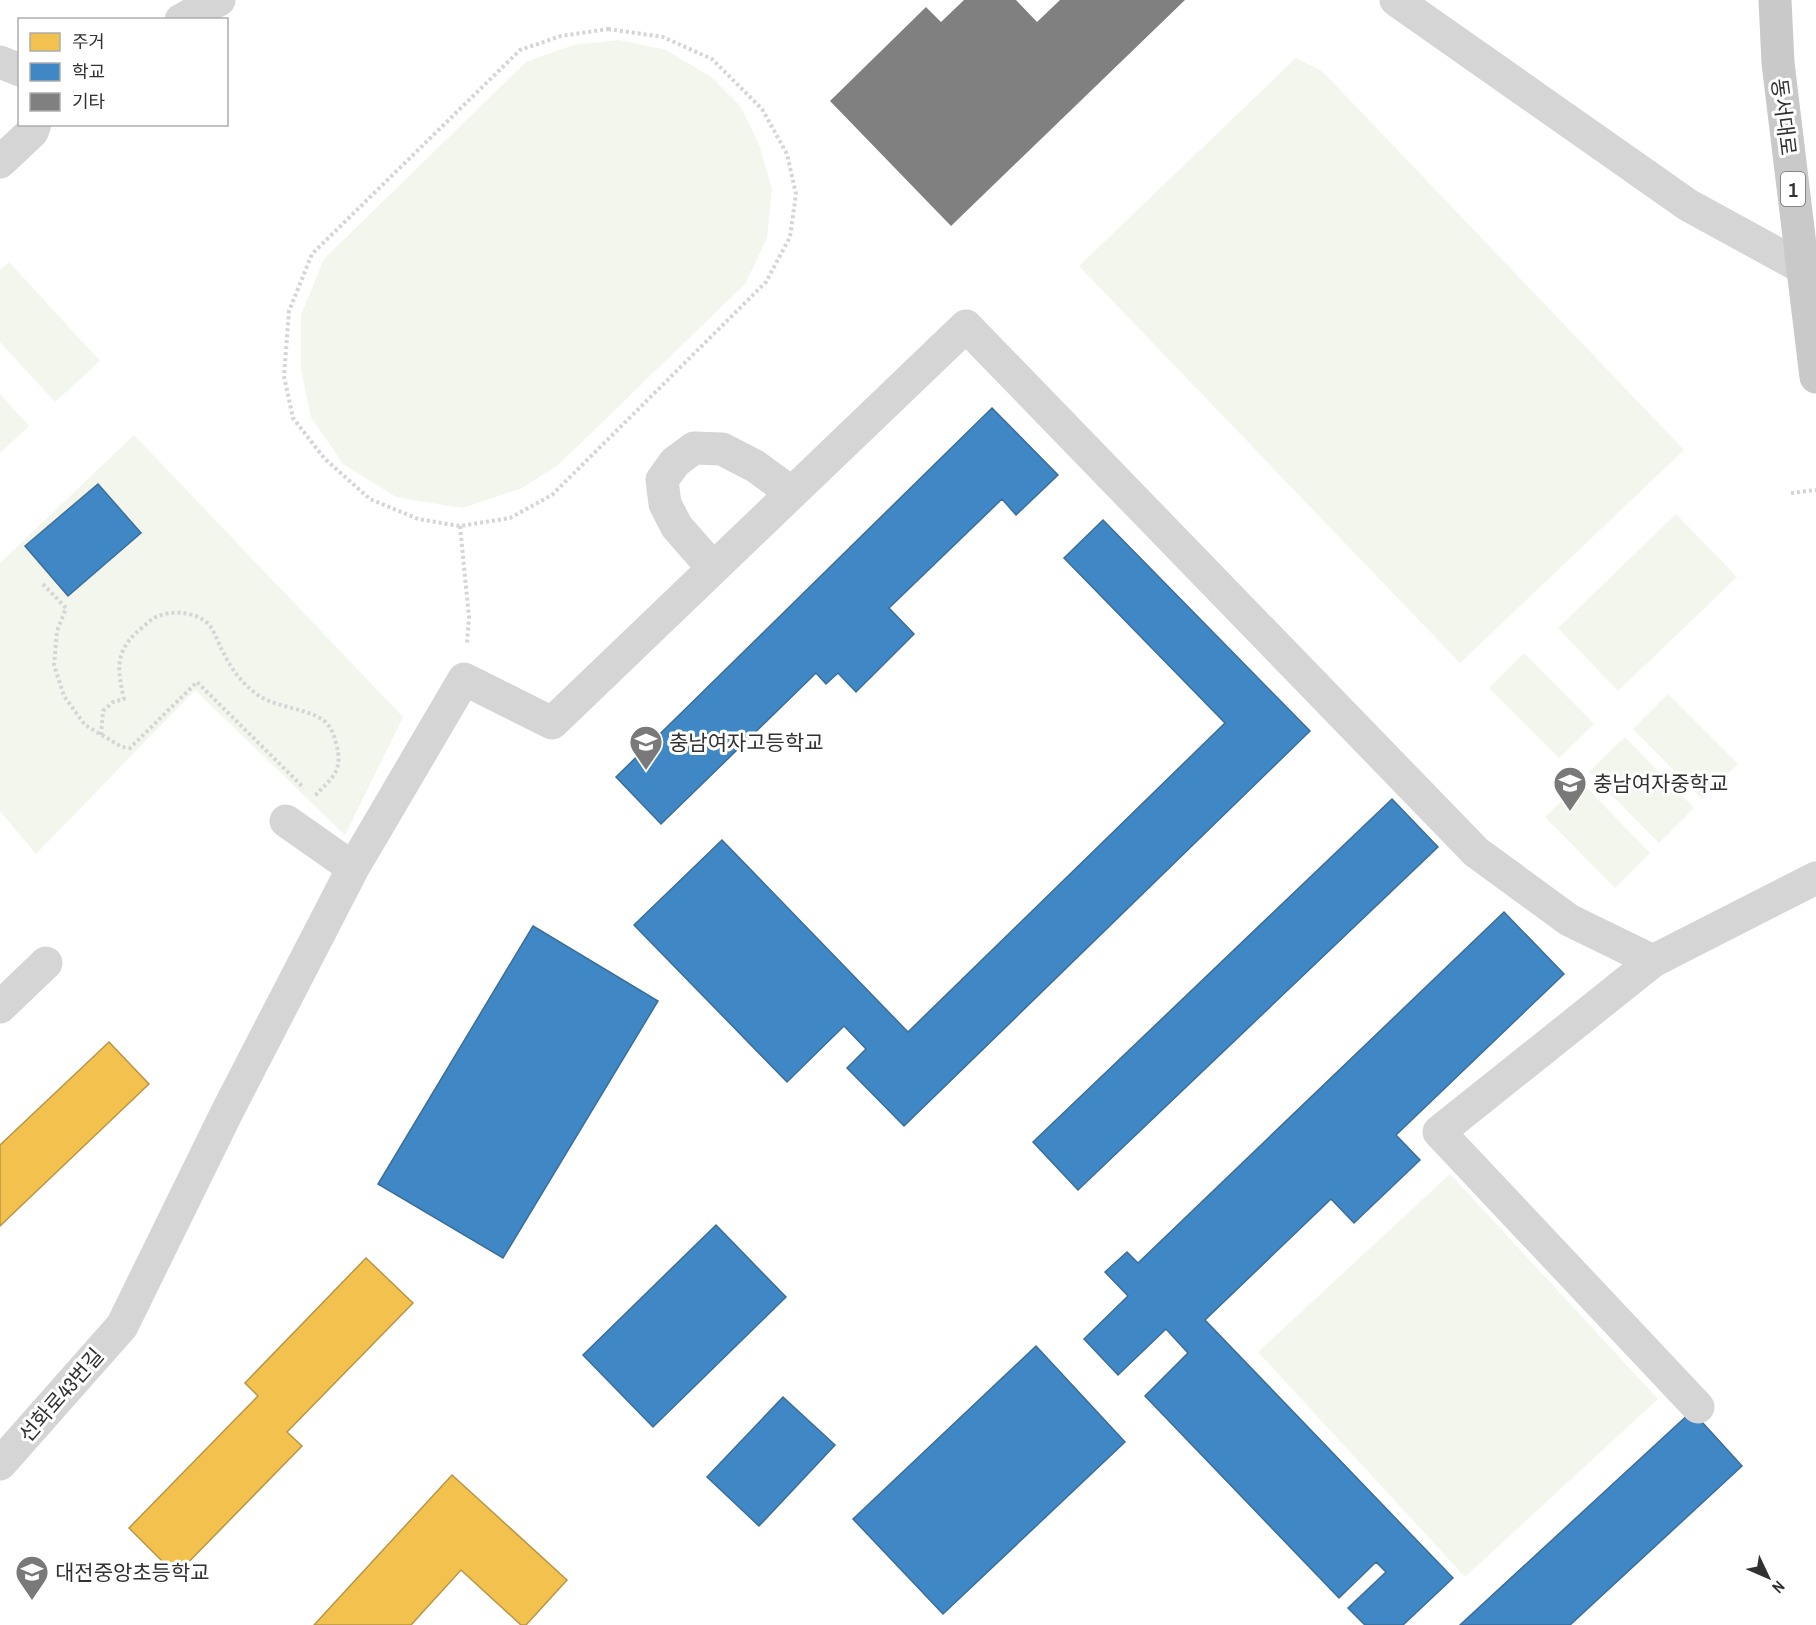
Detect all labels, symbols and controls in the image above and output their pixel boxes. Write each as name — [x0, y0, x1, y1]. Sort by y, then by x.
legend — [18, 18, 228, 126]
text: 주거 — [72, 29, 105, 54]
text: 학교 — [72, 59, 105, 84]
street label: 동서대로 — [1765, 77, 1803, 157]
text: 기타 — [72, 89, 106, 114]
road number: 1 — [1781, 172, 1805, 206]
school or university icon: 충남여자고등학교 — [628, 724, 664, 771]
place label: 충남여자고등학교 — [669, 728, 824, 757]
school or university icon: 충남여자중학교 — [1552, 765, 1588, 812]
place label: 충남여자중학교 — [1593, 769, 1728, 798]
street label: 선화로43번길 — [12, 1342, 110, 1448]
north arrow — [1738, 1547, 1798, 1607]
school or university icon: 대전중앙초등학교 — [14, 1554, 50, 1601]
place label: 대전중앙초등학교 — [55, 1558, 210, 1587]
text: N — [1768, 1576, 1790, 1598]

